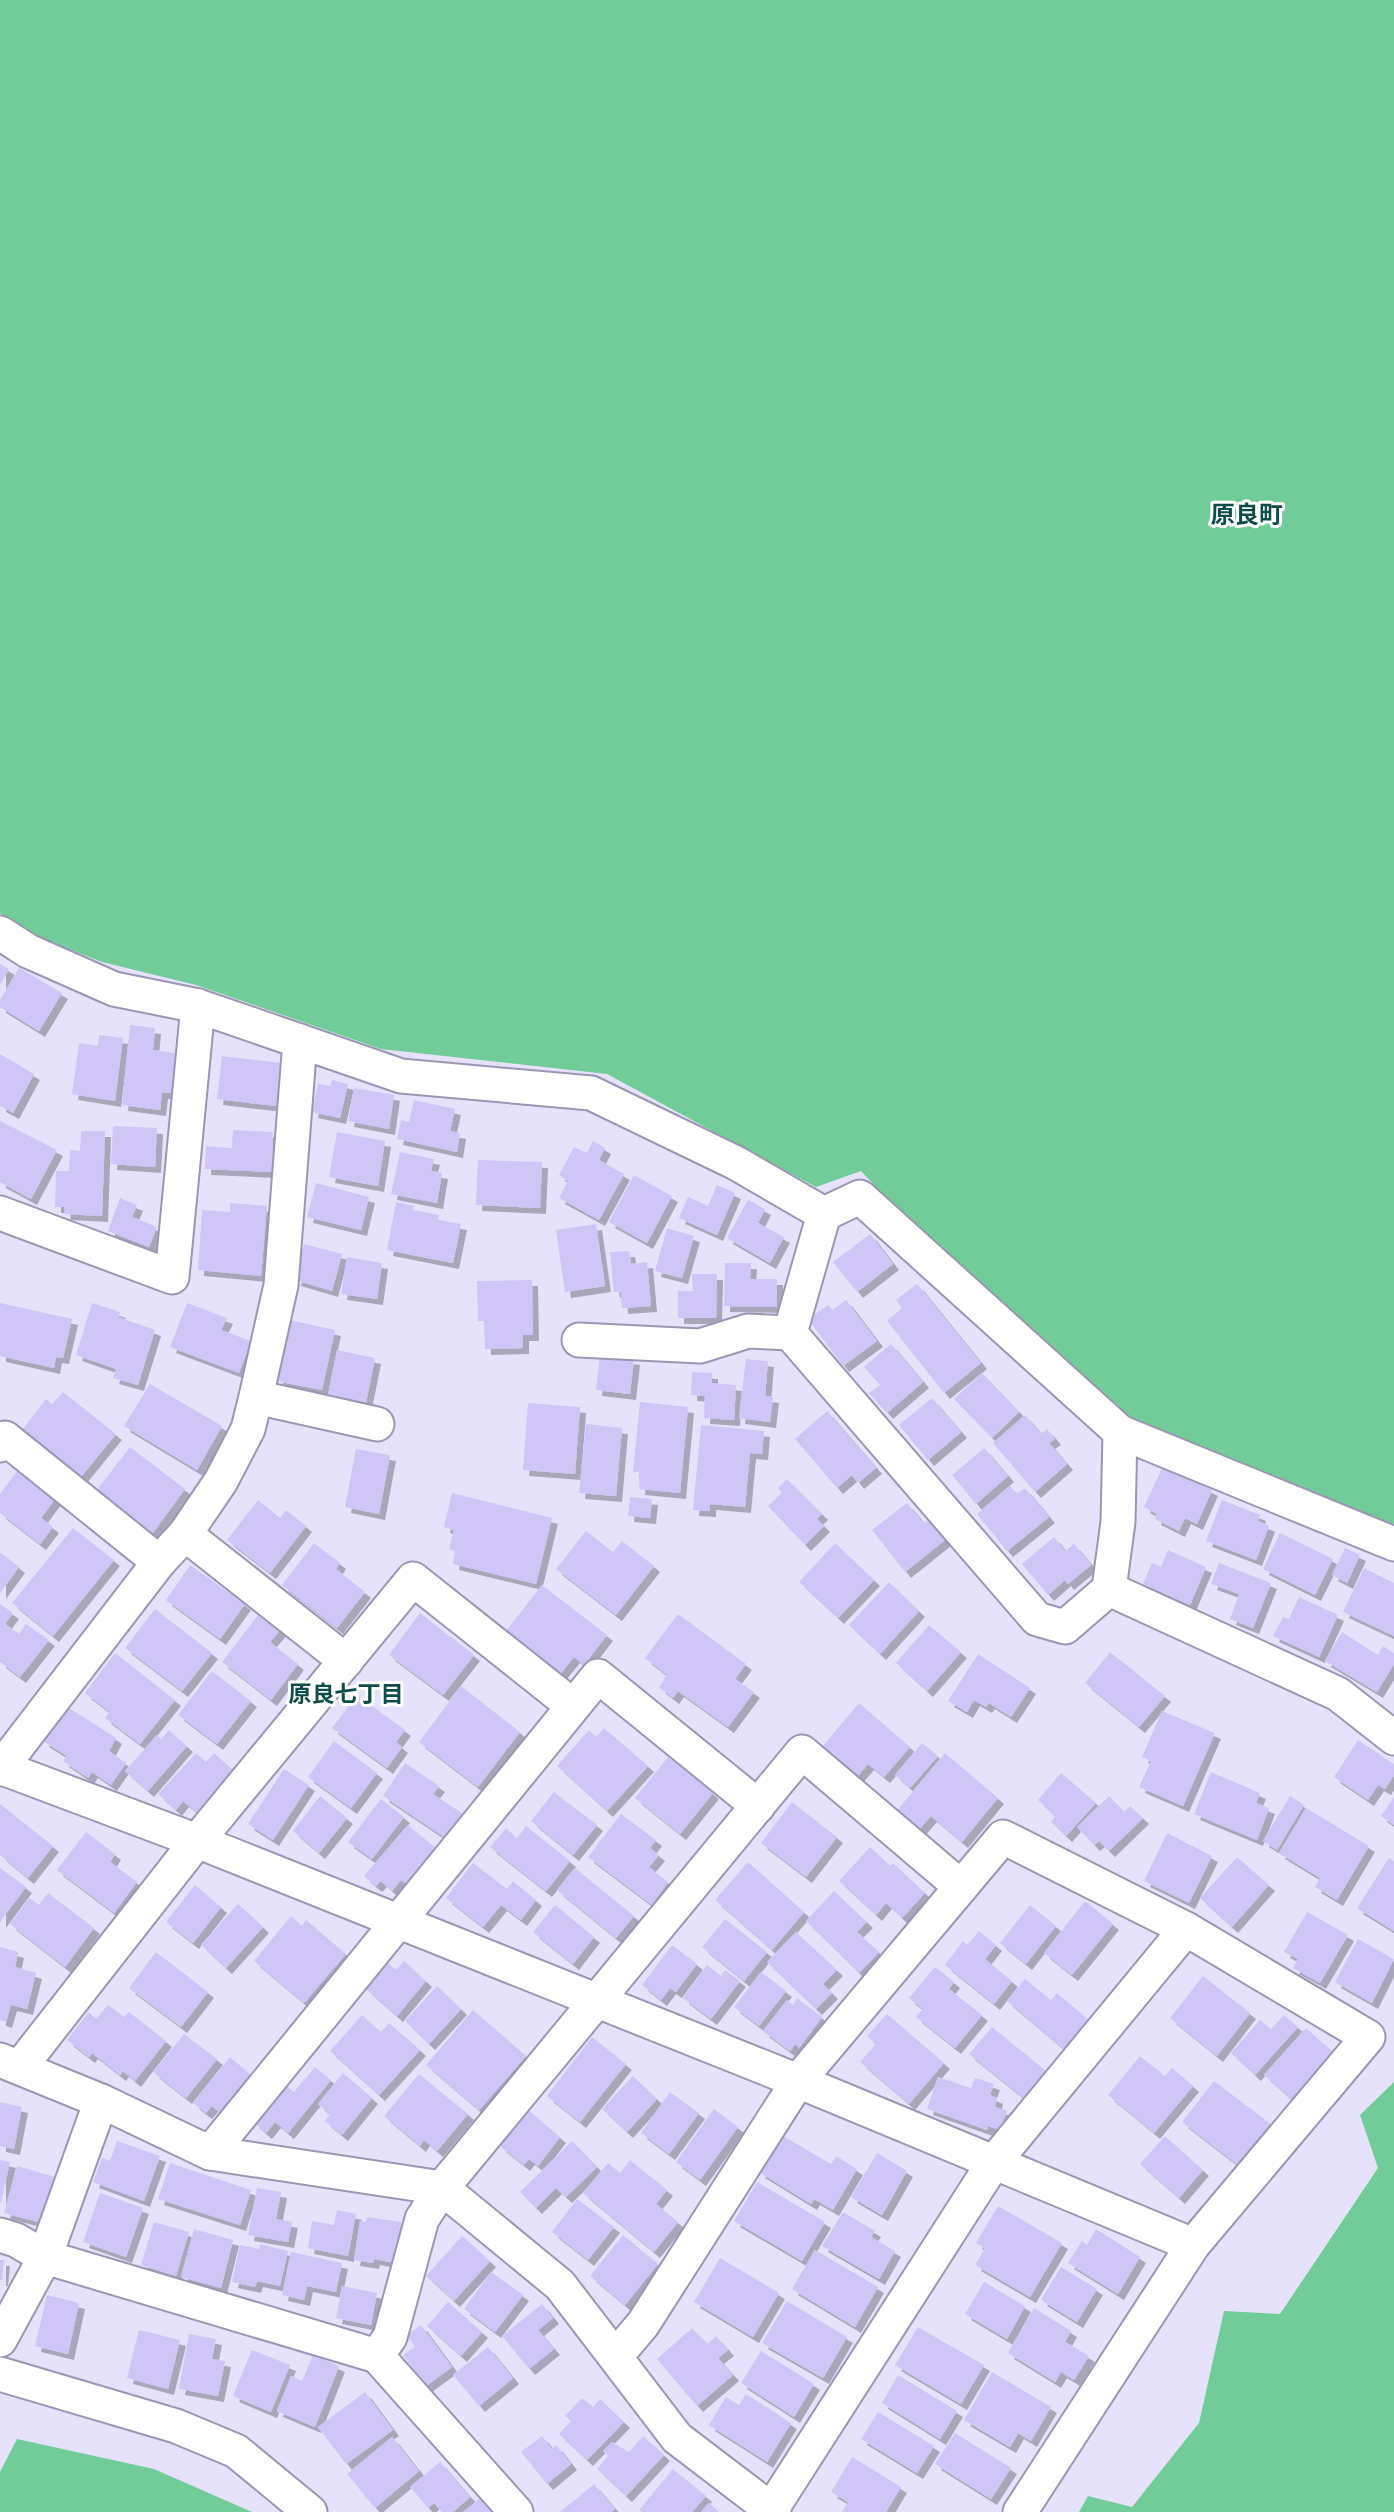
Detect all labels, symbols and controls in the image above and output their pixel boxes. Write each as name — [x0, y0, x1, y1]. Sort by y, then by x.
district label: 原良町 — [1211, 499, 1283, 528]
district label: 原良七丁目 — [289, 1679, 404, 1707]

